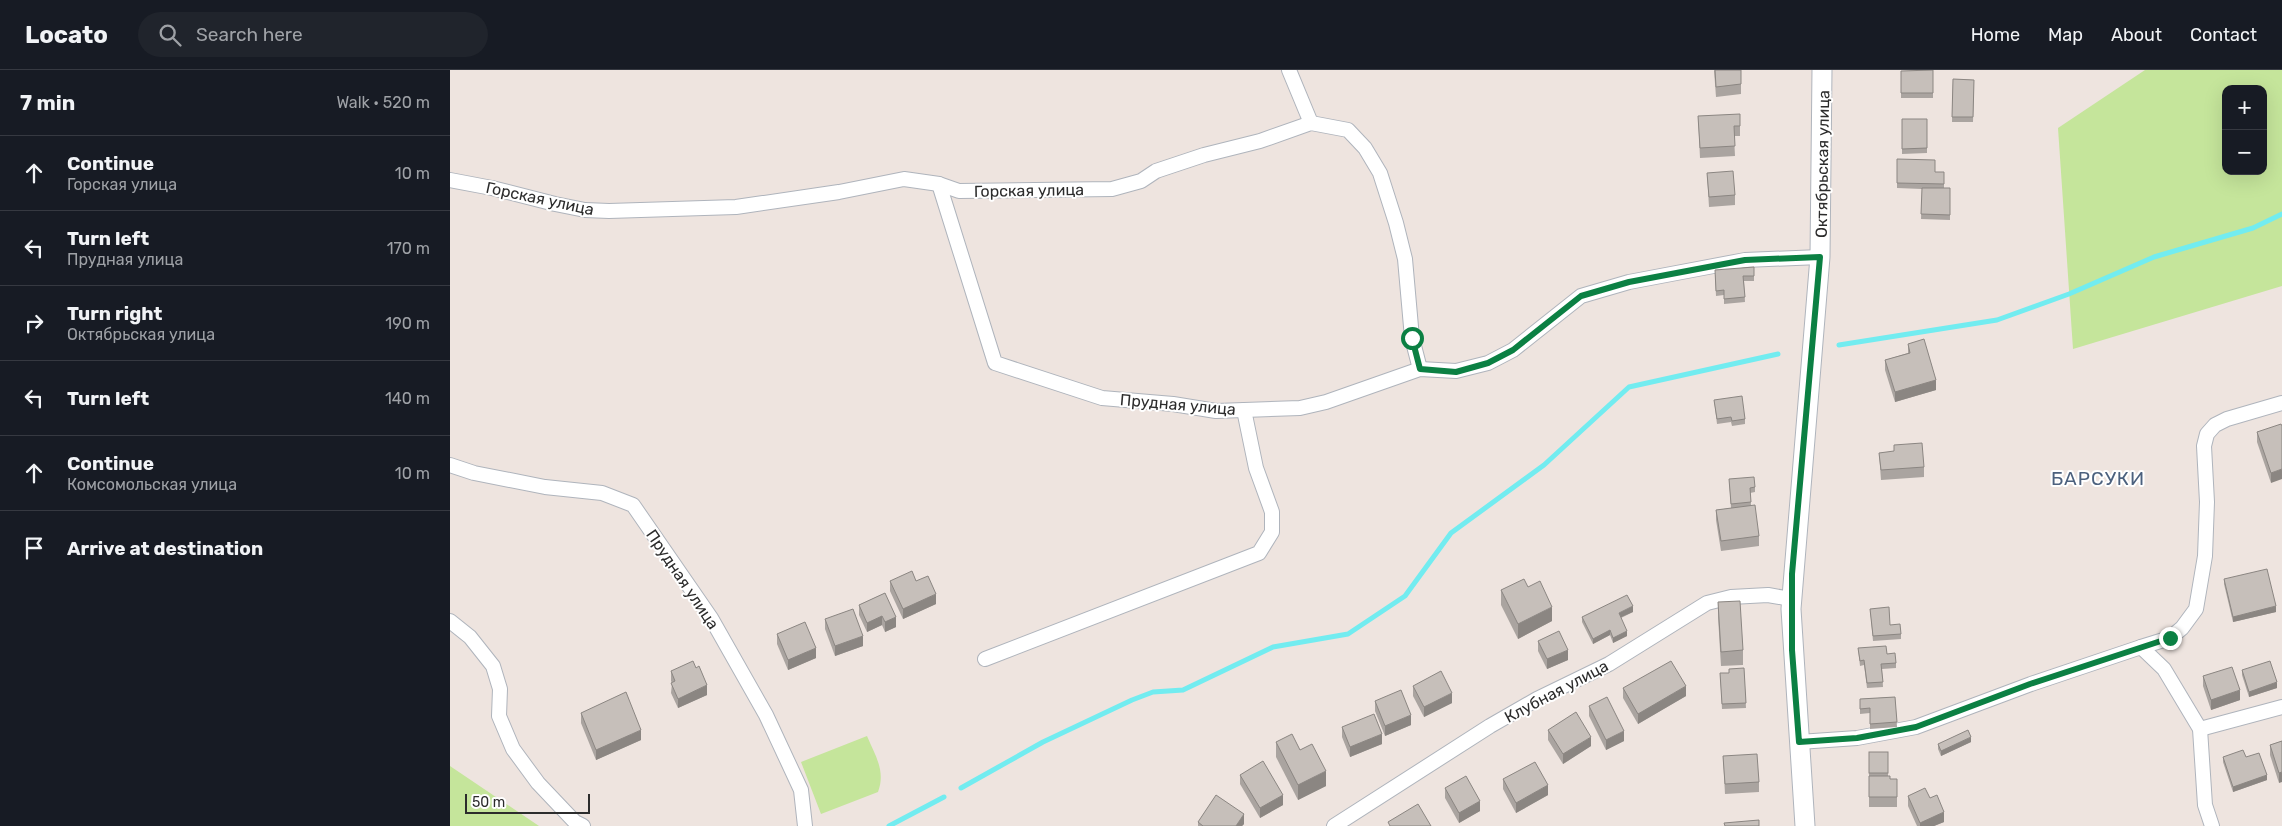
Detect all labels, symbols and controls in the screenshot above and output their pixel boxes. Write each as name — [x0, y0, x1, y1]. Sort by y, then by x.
search box — [138, 12, 488, 57]
text: Locato — [25, 21, 108, 49]
icon: search — [156, 21, 184, 49]
text: Search here — [196, 23, 303, 46]
text: Home — [1971, 24, 2020, 46]
text: Map — [2048, 24, 2083, 46]
text: About — [2111, 24, 2162, 46]
text: Contact — [2190, 24, 2257, 46]
map controls — [2222, 85, 2267, 175]
button: + — [2222, 85, 2267, 130]
text: 7 min — [20, 90, 75, 115]
street label: Октябрьская улица — [1812, 90, 1833, 238]
text: Walk · 520 m — [336, 93, 430, 112]
button: − — [2222, 130, 2267, 175]
text: Continue — [67, 152, 154, 175]
icon: ahead — [20, 159, 48, 187]
text: 10 m — [395, 164, 430, 183]
text: Горская улица — [67, 175, 177, 194]
street label: Горская улица — [484, 178, 596, 219]
street label: Горская улица — [974, 180, 1084, 201]
text: Turn left — [67, 227, 149, 250]
icon: left — [20, 234, 48, 262]
text: 170 m — [387, 239, 430, 258]
text: Прудная улица — [67, 250, 183, 269]
text: Turn right — [67, 302, 162, 325]
icon: right — [20, 309, 48, 337]
text: 190 m — [385, 314, 430, 333]
text: Октябрьская улица — [67, 325, 215, 344]
route start — [1401, 327, 1424, 350]
icon: left — [20, 384, 48, 412]
text: Turn left — [67, 387, 149, 410]
text: 140 m — [385, 389, 430, 408]
street label: Прудная улица — [1119, 390, 1237, 419]
text: Continue — [67, 452, 154, 475]
icon: ahead — [20, 459, 48, 487]
text: 10 m — [395, 464, 430, 483]
district label: БАРСУКИ — [2051, 467, 2145, 490]
text: Комсомольская улица — [67, 475, 237, 494]
street label: Прудная улица — [642, 526, 723, 633]
icon: arrive — [20, 534, 48, 562]
text: Arrive at destination — [67, 537, 263, 560]
route end — [2159, 627, 2182, 650]
street label: Клубная улица — [1501, 656, 1611, 727]
scale bar — [465, 791, 590, 814]
text: 50 m — [472, 794, 505, 811]

